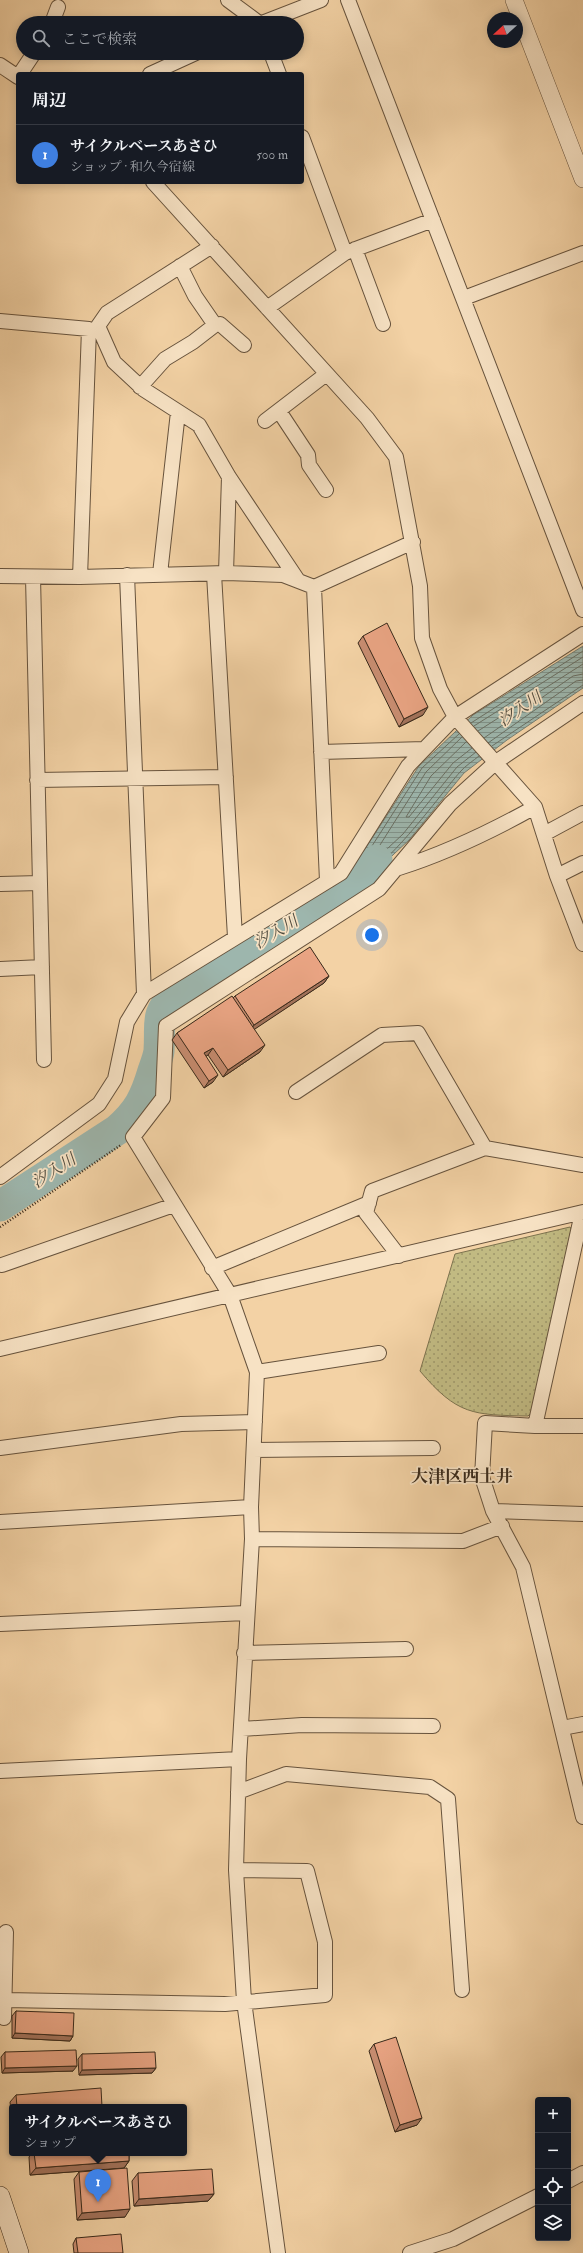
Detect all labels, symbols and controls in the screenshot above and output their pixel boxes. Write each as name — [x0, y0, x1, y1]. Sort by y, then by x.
north arrow — [487, 12, 523, 48]
search box — [16, 16, 304, 60]
icon: search — [30, 27, 52, 49]
text: ここで検索 — [62, 30, 137, 49]
text: 周辺 — [32, 90, 66, 111]
text: サイクルベースあさひ — [70, 137, 217, 156]
text: 1 — [43, 147, 47, 163]
text: 500 m — [256, 147, 288, 163]
text: ショップ · 和久今宿線 — [70, 159, 195, 175]
water label: 汐入川 — [495, 686, 547, 731]
water label: 汐入川 — [250, 910, 303, 953]
your location — [362, 925, 382, 945]
water label: 汐入川 — [28, 1148, 81, 1192]
district label: 大津区西土井 — [411, 1466, 513, 1487]
map controls — [535, 2097, 571, 2241]
button: + — [535, 2097, 571, 2133]
popup — [9, 2104, 187, 2156]
text: サイクルベースあさひ — [24, 2113, 172, 2132]
button: − — [535, 2133, 571, 2169]
text: ショップ — [24, 2135, 76, 2151]
pin: 1 — [85, 2169, 111, 2202]
button: locate — [535, 2169, 571, 2205]
button: layers — [535, 2205, 571, 2241]

